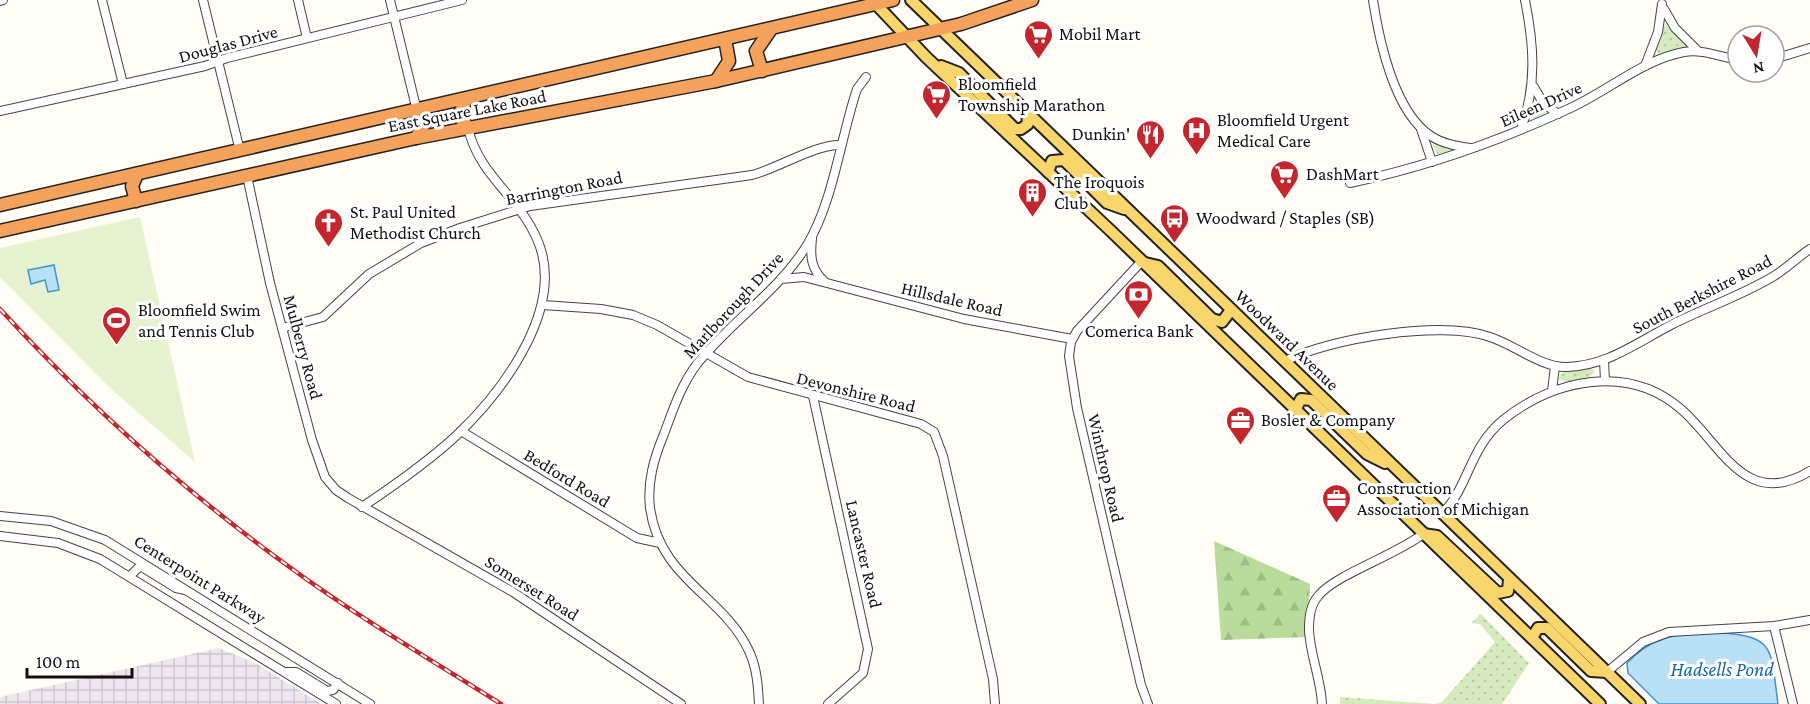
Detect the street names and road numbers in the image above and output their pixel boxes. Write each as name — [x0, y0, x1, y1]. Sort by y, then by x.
street label: Douglas Drive — [176, 21, 280, 67]
street label: Eileen Drive — [1497, 77, 1585, 131]
street label: East Square Lake Road — [386, 86, 548, 136]
street label: Barrington Road — [504, 167, 625, 209]
street label: Marlborough Drive — [679, 248, 787, 362]
street label: South Berkshire Road — [1629, 250, 1775, 338]
street label: Hillsdale Road — [899, 278, 1005, 320]
street label: Woodward Avenue — [1231, 285, 1343, 395]
street label: Mulberry Road — [279, 293, 327, 402]
street label: Devonshire Road — [794, 368, 918, 417]
street label: Winthrop Road — [1084, 412, 1128, 525]
street label: Bedford Road — [520, 445, 614, 512]
street label: Lancaster Road — [842, 498, 886, 610]
street label: Centerpoint Parkway — [130, 530, 270, 628]
street label: Somerset Road — [481, 551, 583, 625]

